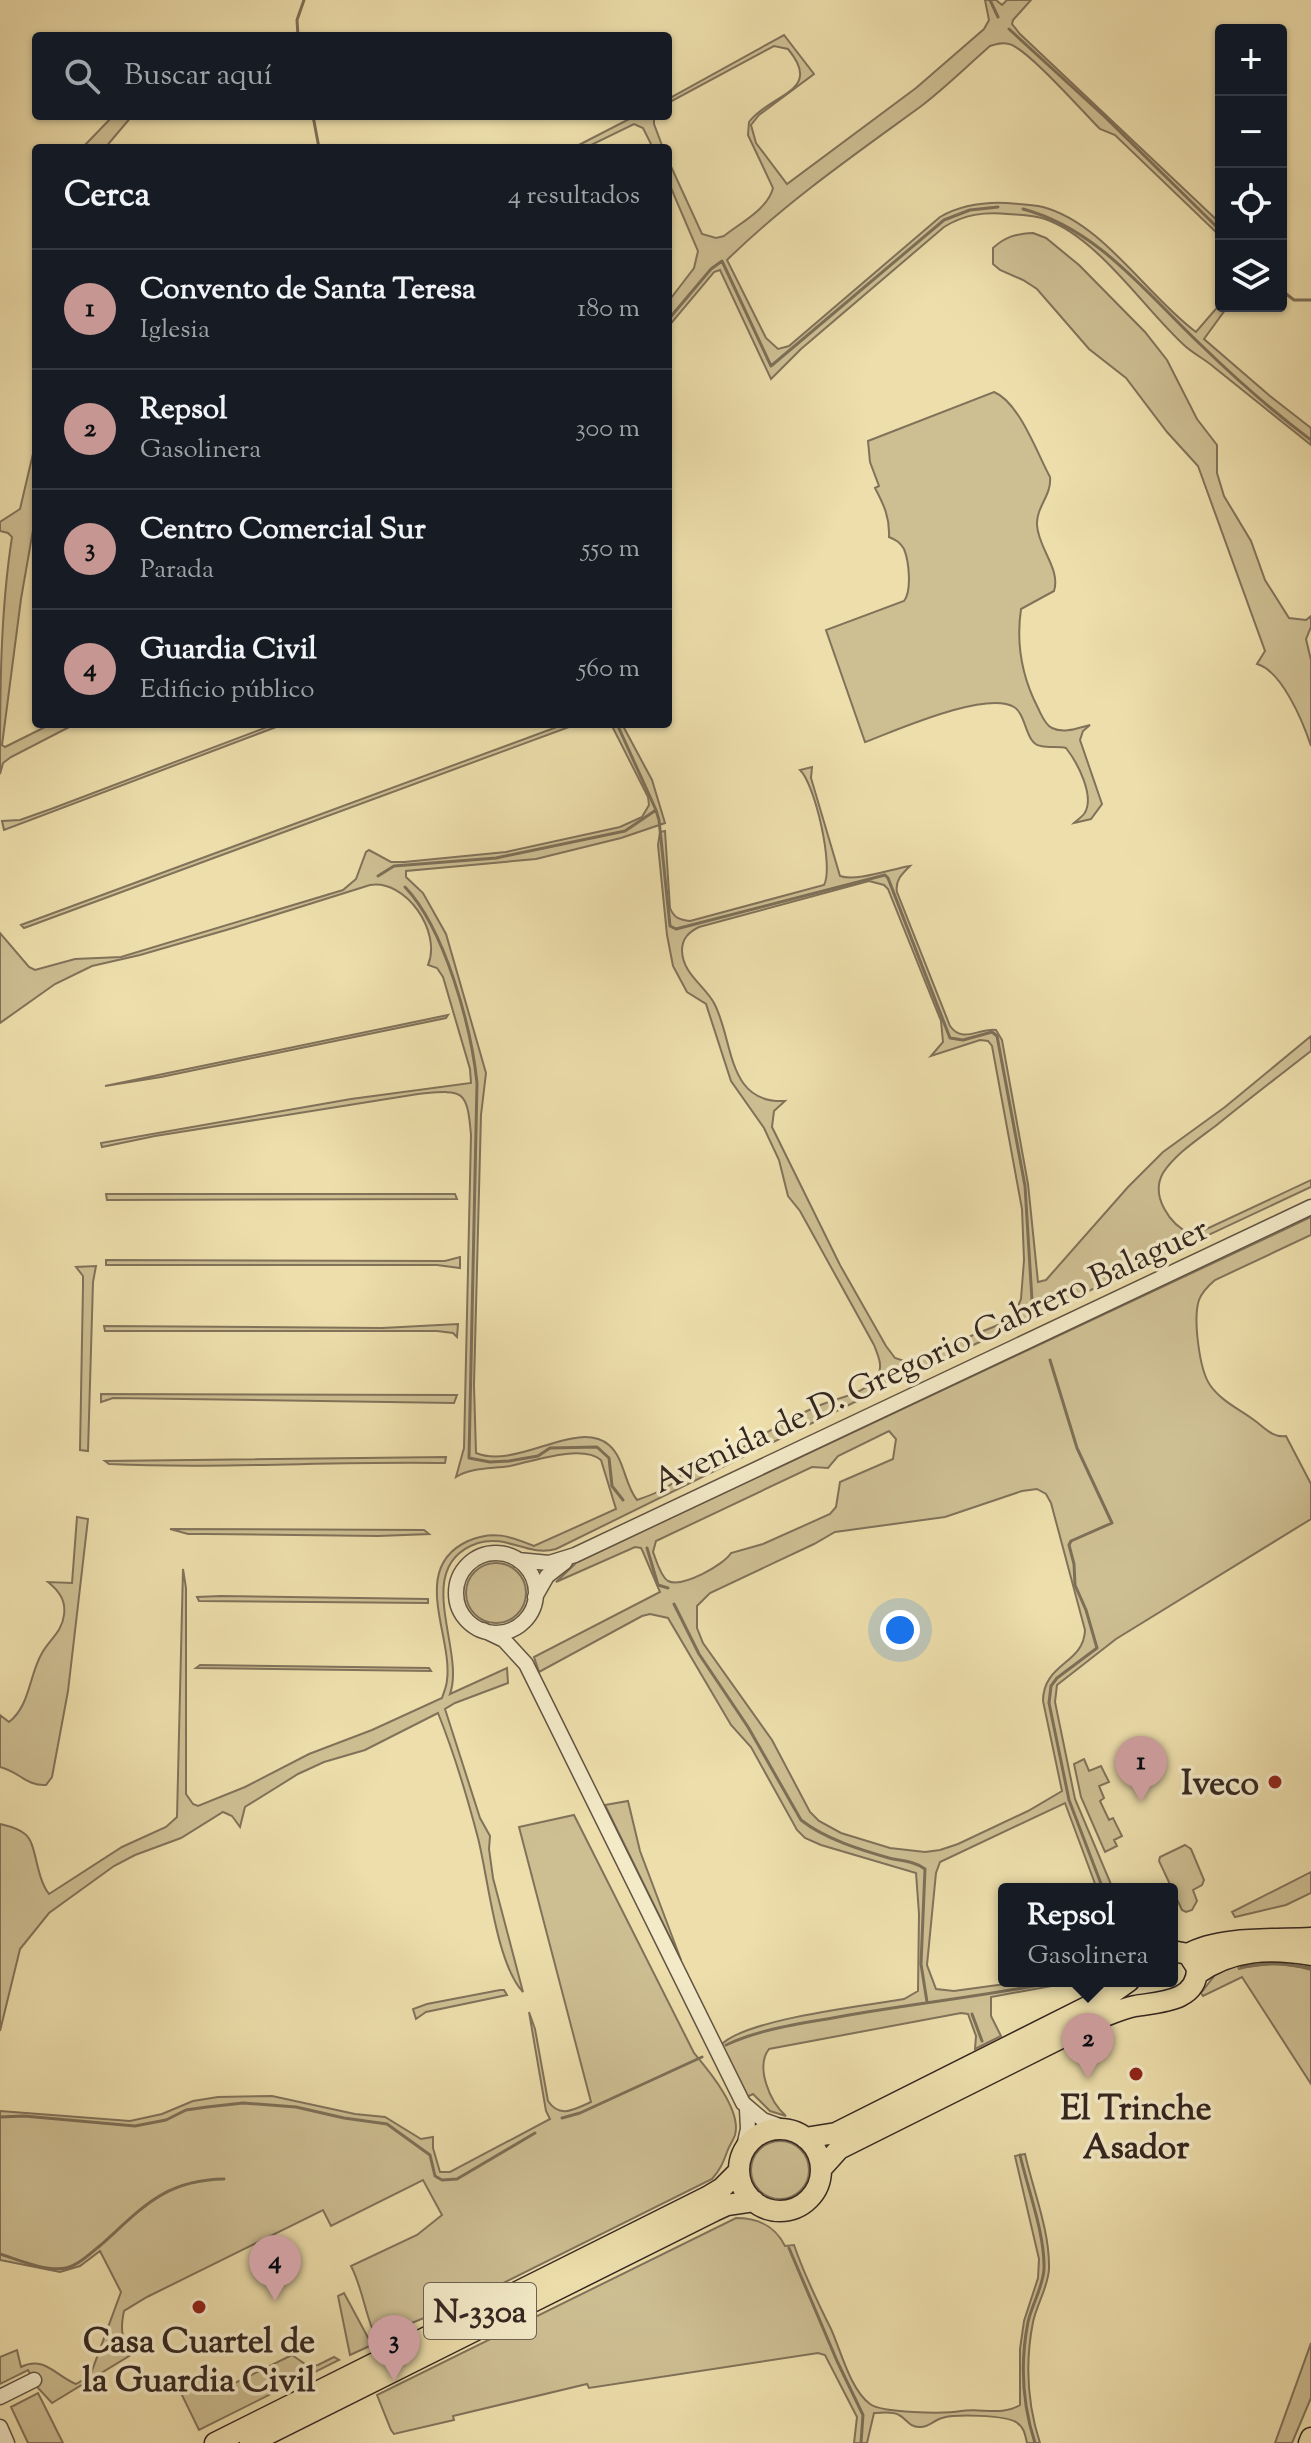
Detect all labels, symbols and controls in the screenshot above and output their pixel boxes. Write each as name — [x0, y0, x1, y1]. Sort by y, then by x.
map controls — [1215, 24, 1287, 312]
button: + — [1215, 24, 1287, 96]
search box — [32, 32, 672, 120]
icon: search — [60, 54, 104, 98]
text: Buscar aquí — [124, 55, 272, 98]
button: − — [1215, 96, 1287, 168]
button: locate — [1215, 168, 1287, 240]
text: Cerca — [64, 172, 150, 221]
text: 4 resultados — [508, 178, 640, 215]
button: layers — [1215, 240, 1287, 312]
text: Convento de Santa Teresa — [140, 269, 476, 312]
text: 1 — [86, 291, 94, 328]
text: 180 m — [577, 291, 640, 328]
text: Iglesia — [140, 312, 210, 349]
text: Repsol — [140, 389, 227, 432]
text: 2 — [84, 411, 96, 448]
text: 300 m — [575, 411, 640, 448]
text: Gasolinera — [140, 432, 261, 469]
text: Centro Comercial Sur — [140, 509, 426, 552]
text: 3 — [85, 531, 95, 568]
text: 550 m — [581, 531, 640, 568]
text: Parada — [140, 552, 214, 589]
text: Guardia Civil — [140, 629, 317, 672]
text: 4 — [83, 651, 97, 688]
text: 560 m — [577, 651, 640, 688]
text: Edificio público — [140, 672, 314, 709]
street label: Avenida de D. Gregorio Cabrero Balaguer — [646, 1206, 1218, 1508]
your location — [880, 1610, 920, 1650]
pin: 1 — [1115, 1736, 1167, 1802]
place label: Iveco — [1181, 1761, 1259, 1810]
marker: Iveco — [1266, 1773, 1284, 1791]
popup — [998, 1883, 1178, 1987]
text: Repsol — [1027, 1895, 1115, 1938]
text: Gasolinera — [1027, 1938, 1149, 1975]
pin: 2 — [1062, 2013, 1114, 2079]
marker: El Trinche Asador — [1127, 2065, 1145, 2083]
place label: El Trinche Asador — [1061, 2086, 1212, 2174]
pin: 4 — [249, 2235, 301, 2301]
road number: N-330a — [424, 2283, 536, 2339]
marker: Casa Cuartel de la Guardia Civil — [190, 2298, 208, 2316]
pin: 3 — [368, 2315, 420, 2381]
place label: Casa Cuartel de la Guardia Civil — [83, 2319, 316, 2407]

